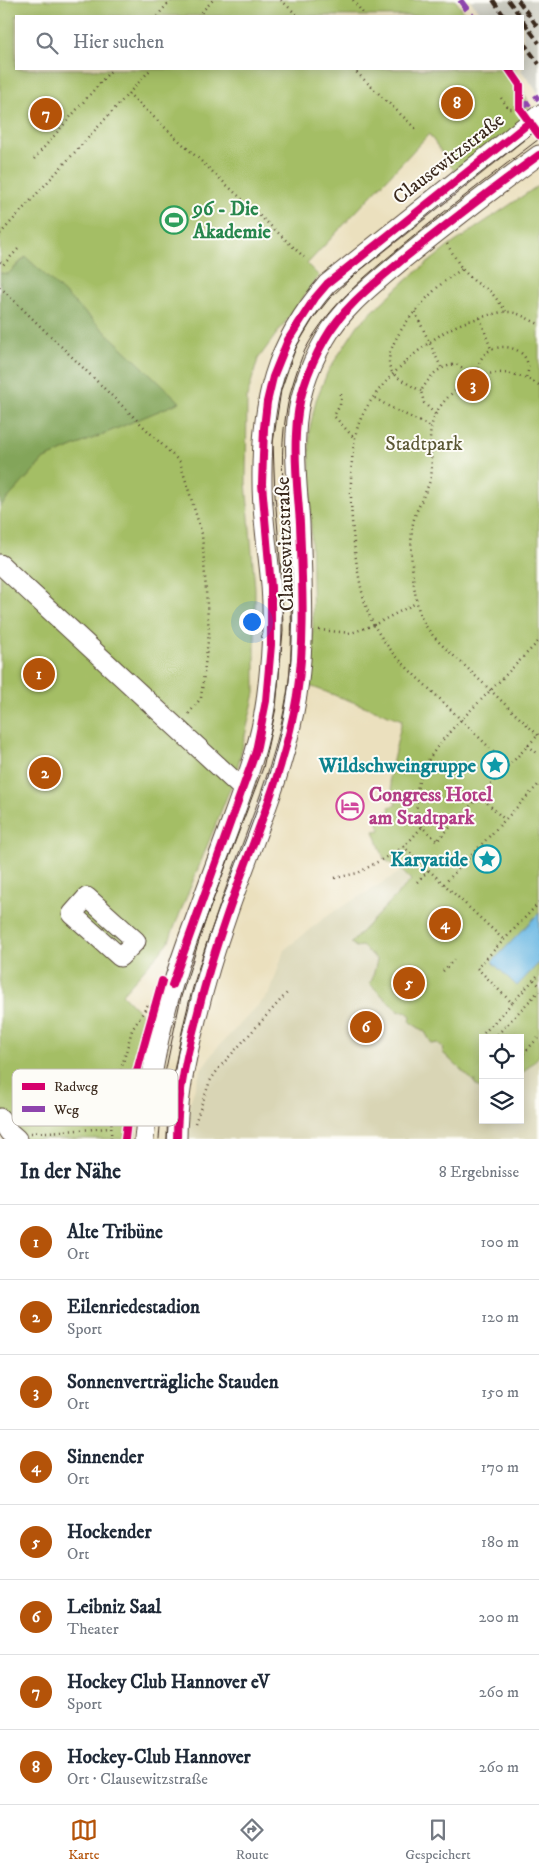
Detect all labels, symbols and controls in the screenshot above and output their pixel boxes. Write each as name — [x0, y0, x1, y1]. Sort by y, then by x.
search box — [15, 15, 524, 70]
icon: search — [33, 29, 61, 57]
text: Hier suchen — [73, 31, 164, 54]
pin: 8 — [441, 84, 473, 122]
pin: 7 — [30, 95, 62, 133]
street label: Clausewitzstraße — [388, 108, 510, 211]
place label: 96 - Die Akademie — [191, 197, 272, 245]
sports icon: 96 - Die Akademie — [159, 205, 189, 235]
pin: 3 — [457, 366, 489, 404]
park label: Stadtpark — [385, 432, 463, 457]
street label: Clausewitzstraße — [271, 476, 300, 612]
your location — [239, 609, 265, 635]
pin: 1 — [23, 655, 55, 693]
place icon: Wildschweingruppe — [480, 750, 510, 780]
pin: 2 — [29, 754, 61, 792]
place label: Wildschweingruppe — [318, 754, 477, 779]
place label: Congress Hotel am Stadtpark — [369, 783, 493, 831]
hotel icon: Congress Hotel am Stadtpark — [335, 791, 365, 821]
place icon: Karyatide — [472, 844, 502, 874]
place label: Karyatide — [390, 848, 469, 873]
pin: 4 — [429, 905, 461, 943]
pin: 5 — [393, 964, 425, 1002]
pin: 6 — [350, 1008, 382, 1046]
map controls — [479, 1034, 524, 1124]
button: locate — [479, 1034, 524, 1079]
legend — [12, 1069, 178, 1126]
text: Radweg — [54, 1078, 98, 1096]
button: layers — [479, 1079, 524, 1124]
text: Weg — [53, 1101, 79, 1119]
text: In der Nähe — [20, 1159, 121, 1185]
text: 8 Ergebnisse — [439, 1162, 519, 1182]
text: Alte Tribüne — [67, 1221, 163, 1244]
text: 1 — [33, 1232, 39, 1252]
text: 100 m — [481, 1232, 519, 1252]
text: Ort — [67, 1244, 89, 1264]
text: Eilenriedestadion — [67, 1296, 200, 1319]
text: 2 — [32, 1307, 40, 1327]
text: 120 m — [481, 1307, 519, 1327]
text: Sport — [67, 1319, 102, 1339]
text: Sonnenverträgliche Stauden — [67, 1371, 279, 1394]
text: 3 — [33, 1382, 39, 1402]
text: 150 m — [481, 1382, 519, 1402]
text: Ort — [67, 1394, 89, 1414]
text: Sinnender — [67, 1446, 144, 1469]
text: 4 — [31, 1457, 41, 1477]
text: 170 m — [481, 1457, 519, 1477]
text: Ort — [67, 1469, 89, 1489]
text: Hockender — [67, 1521, 152, 1544]
text: 5 — [32, 1532, 40, 1552]
text: 180 m — [481, 1532, 519, 1552]
text: Ort — [67, 1544, 89, 1564]
text: Leibniz Saal — [67, 1596, 161, 1619]
text: 6 — [32, 1607, 40, 1627]
text: 200 m — [478, 1607, 519, 1627]
text: Theater — [67, 1619, 119, 1639]
text: Hockey Club Hannover eV — [67, 1671, 270, 1694]
text: 7 — [32, 1682, 40, 1702]
text: 260 m — [479, 1682, 519, 1702]
text: Sport — [67, 1694, 102, 1714]
text: Hockey-Club Hannover — [67, 1746, 251, 1769]
text: 8 — [32, 1757, 40, 1777]
text: 260 m — [479, 1757, 519, 1777]
text: Ort · Clausewitzstraße — [67, 1769, 208, 1789]
tab: Karte — [68, 1816, 99, 1864]
tab: Route — [236, 1816, 269, 1864]
tab: Gespeichert — [405, 1816, 471, 1864]

